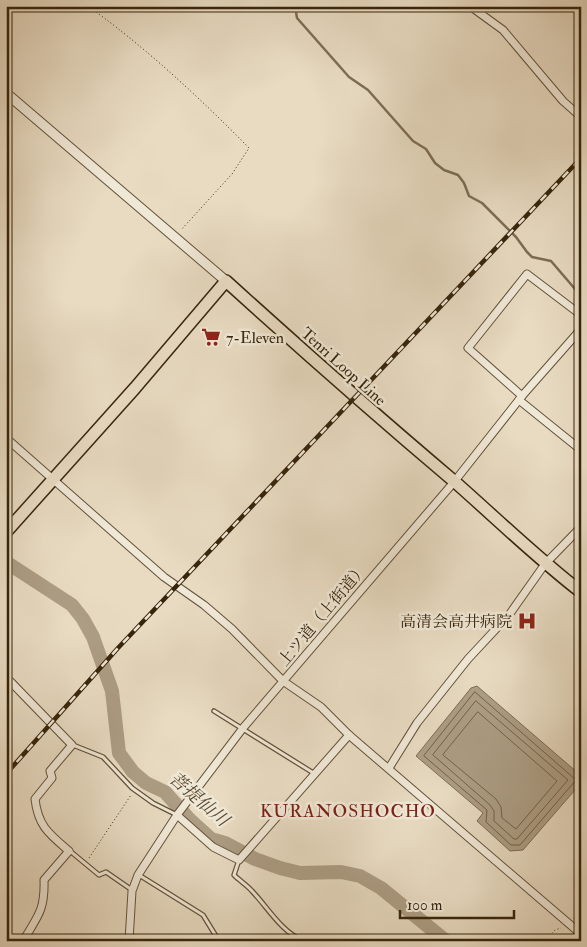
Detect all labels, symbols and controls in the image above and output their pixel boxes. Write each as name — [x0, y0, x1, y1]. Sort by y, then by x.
street label: Tenri Loop Line — [296, 323, 390, 411]
supermarket icon: 7-Eleven — [200, 326, 222, 348]
place label: 7-Eleven — [226, 328, 284, 348]
street label: 上ツ道（上街道） — [274, 559, 372, 670]
hospital icon: 高清会高井病院 — [516, 610, 538, 632]
place label: 高清会高井病院 — [400, 612, 512, 632]
water label: 菩提仙川 — [164, 767, 235, 833]
district label: KURANOSHOCHO — [260, 800, 436, 823]
scale bar — [400, 887, 513, 919]
text: 100 m — [407, 896, 443, 915]

